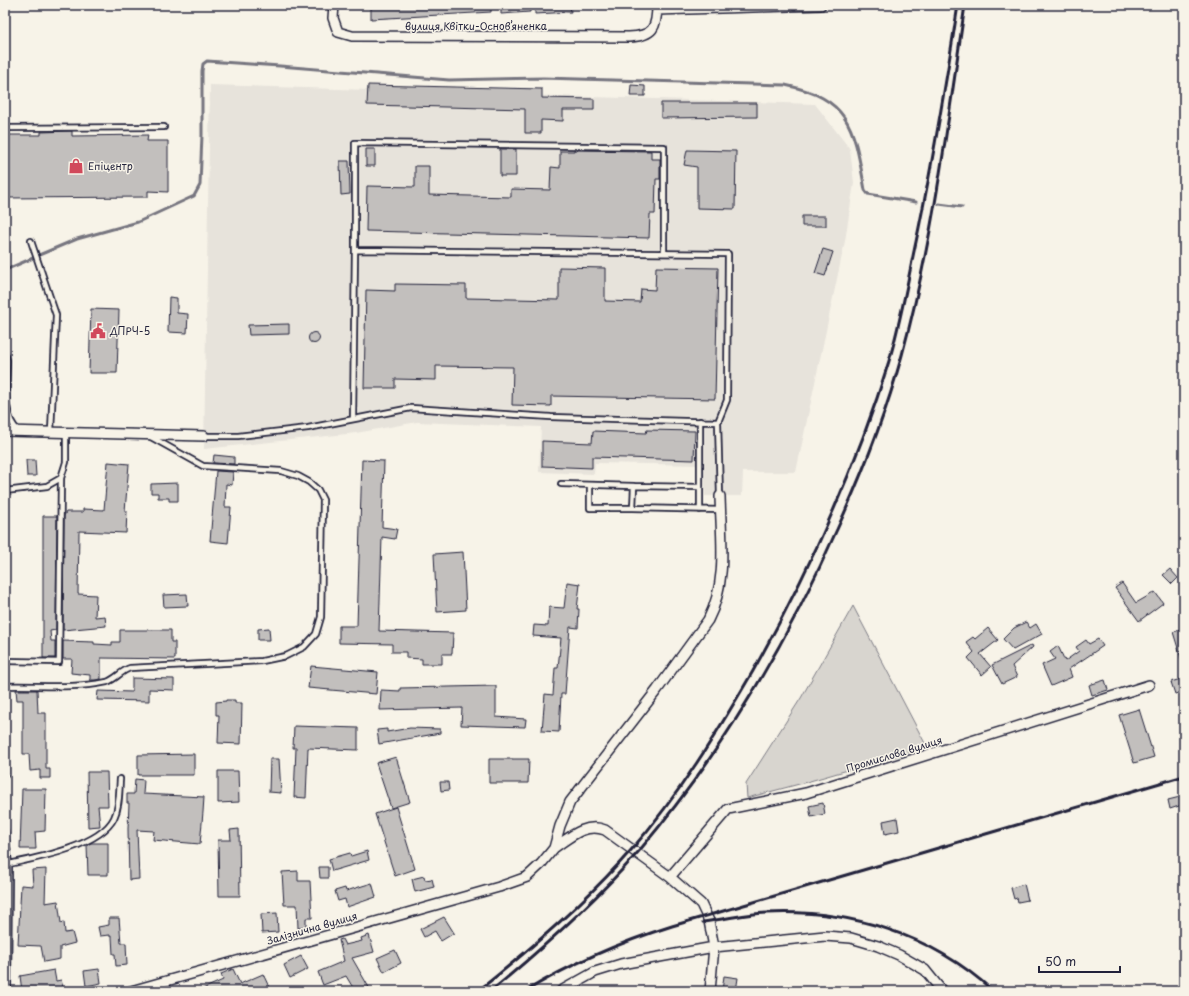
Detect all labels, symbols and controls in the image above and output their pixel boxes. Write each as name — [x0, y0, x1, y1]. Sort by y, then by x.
street label: вулиця Квітки-Основʼяненка — [405, 18, 548, 33]
shop icon: Епіцентр — [67, 157, 85, 175]
place label: Епіцентр — [88, 158, 133, 173]
public building icon: ДПРЧ-5 — [89, 322, 107, 340]
place label: ДПРЧ-5 — [109, 323, 150, 338]
street label: Промислова вулиця — [844, 732, 944, 775]
street label: Залізнична вулиця — [264, 907, 359, 948]
scale bar — [1039, 948, 1120, 974]
text: 50 m — [1045, 952, 1076, 970]

